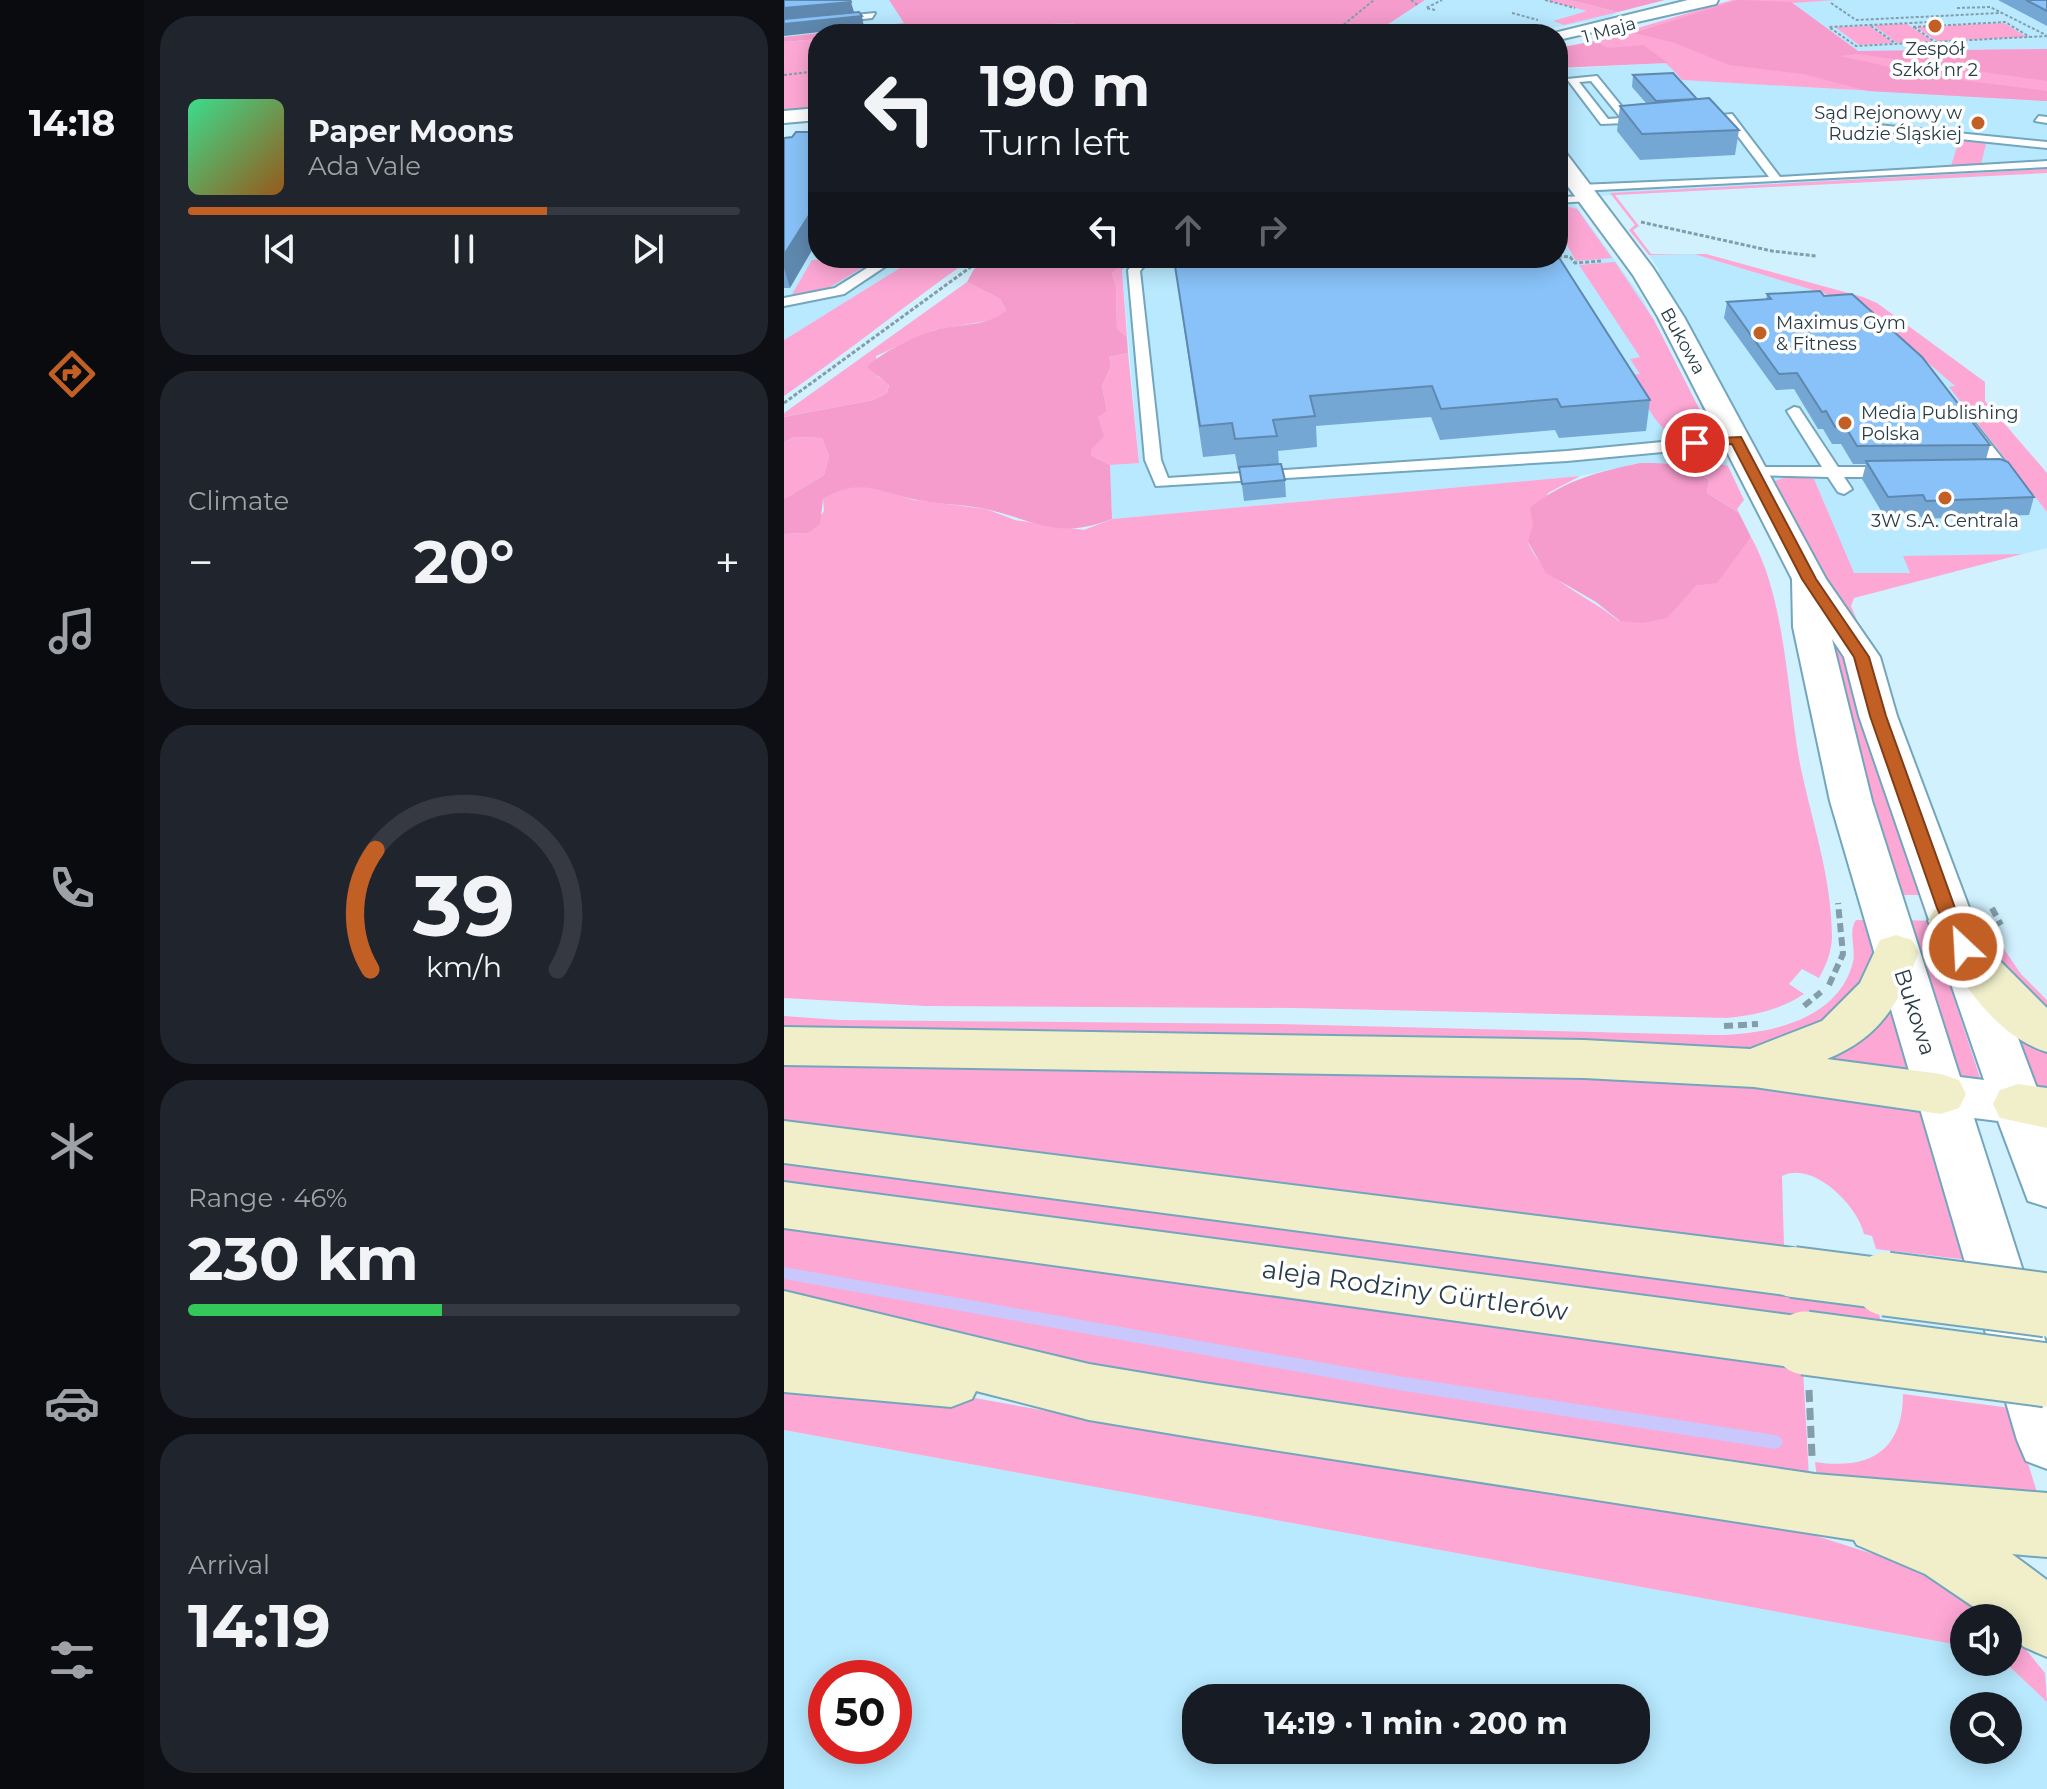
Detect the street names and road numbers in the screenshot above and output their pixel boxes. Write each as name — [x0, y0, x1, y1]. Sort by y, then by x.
street label: 1 Maja — [1580, 12, 1638, 48]
street label: Bukowa — [1656, 304, 1710, 378]
street label: Bukowa — [1888, 965, 1942, 1059]
street label: aleja Rodziny Gürtlerów — [1260, 1253, 1570, 1327]

